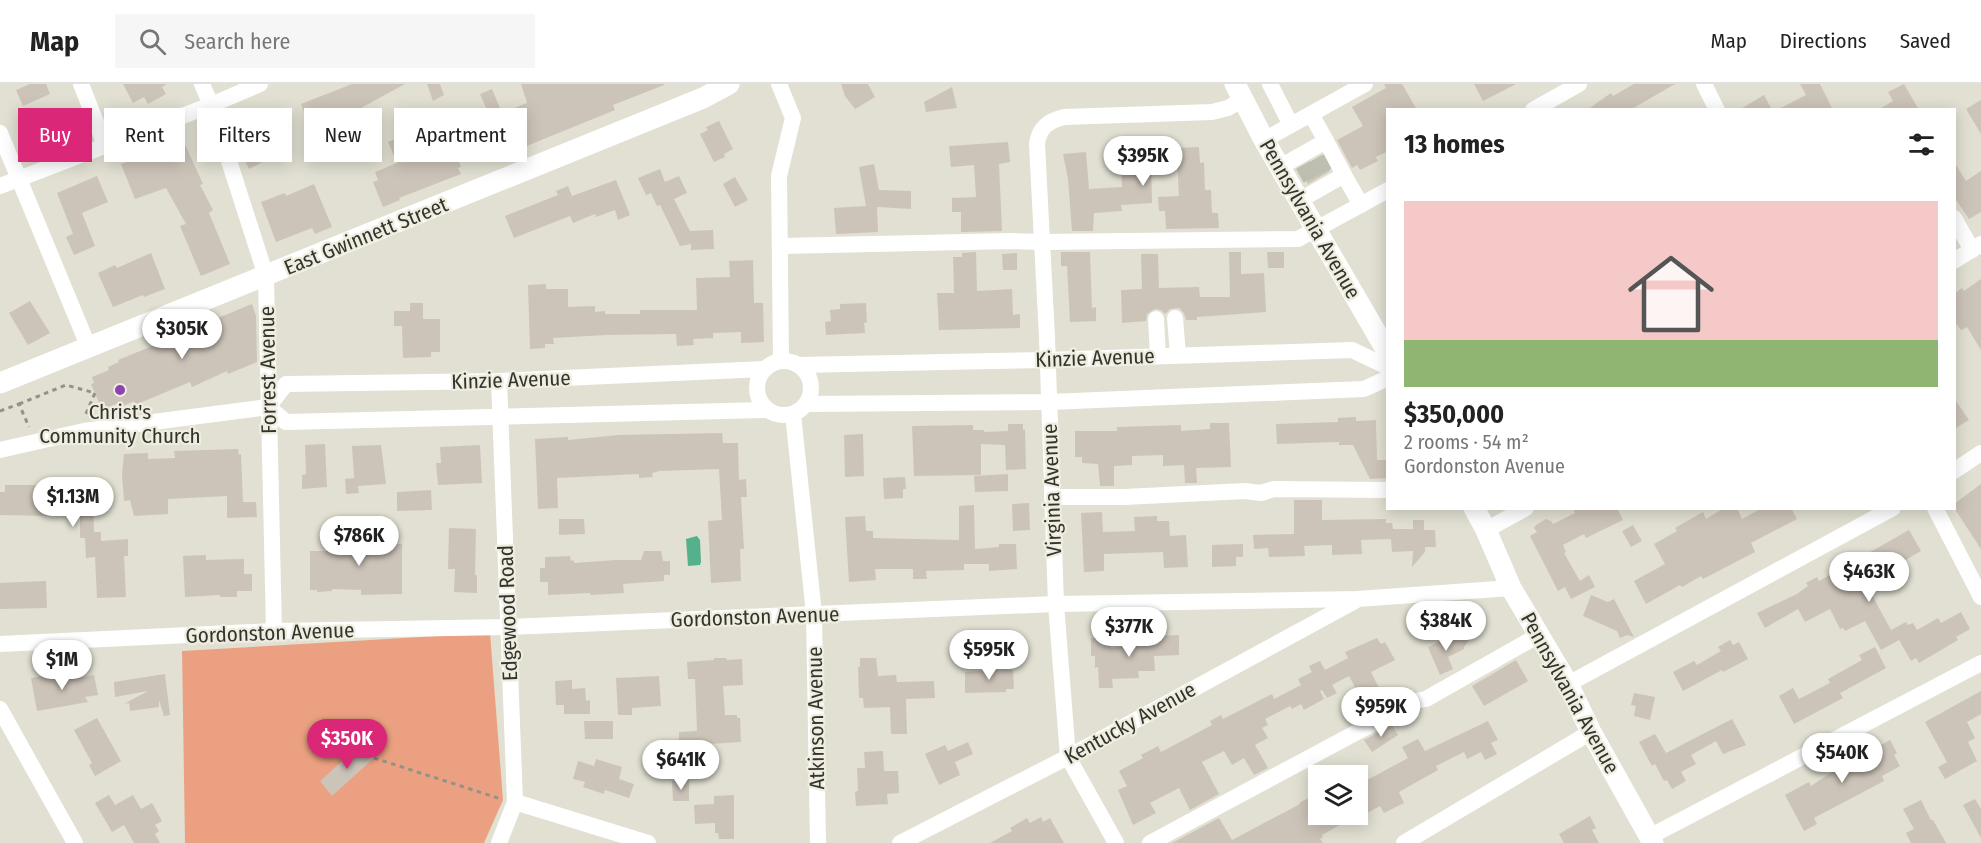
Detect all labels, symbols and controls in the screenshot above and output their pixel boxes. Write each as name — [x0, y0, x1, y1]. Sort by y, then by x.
search box — [115, 14, 535, 68]
text: Map — [30, 25, 79, 58]
icon: search — [136, 25, 169, 58]
text: Search here — [184, 28, 290, 55]
text: Map — [1710, 28, 1747, 54]
text: Directions — [1780, 28, 1867, 54]
text: Saved — [1900, 28, 1951, 54]
chip: Buy — [18, 108, 92, 162]
chip: Rent — [104, 108, 185, 162]
chip: Filters — [197, 108, 292, 162]
chip: New — [304, 108, 382, 162]
chip: Apartment — [394, 108, 527, 162]
icon: filters — [1905, 128, 1938, 161]
text: 13 homes — [1404, 129, 1505, 160]
street label: Pennsylvania Avenue — [1254, 134, 1366, 304]
pin: $395K — [1101, 136, 1185, 187]
text: $395K — [1117, 143, 1169, 167]
street label: East Gwinnett Street — [280, 191, 452, 281]
icon: home — [1617, 240, 1725, 348]
street label: Forrest Avenue — [254, 306, 282, 434]
pin: $305K — [140, 309, 224, 360]
text: $305K — [156, 316, 208, 340]
street label: Kinzie Avenue — [1035, 343, 1155, 373]
street label: Kinzie Avenue — [451, 365, 571, 395]
marker: Christ's Community Church — [113, 383, 127, 397]
place label: Christ's Community Church — [39, 399, 201, 449]
text: $350,000 — [1404, 399, 1504, 430]
street label: Virginia Avenue — [1037, 423, 1067, 557]
text: 2 rooms · 54 m² — [1404, 430, 1529, 454]
text: Gordonston Avenue — [1404, 454, 1565, 478]
pin: $1.13M — [24, 477, 122, 528]
text: $1.13M — [47, 484, 99, 508]
pin: $786K — [317, 516, 401, 567]
text: $786K — [334, 523, 384, 547]
street label: Edgewood Road — [493, 545, 523, 681]
pin: $463K — [1827, 552, 1911, 603]
text: $463K — [1843, 559, 1895, 583]
street label: Gordonston Avenue — [670, 601, 840, 633]
pin: $384K — [1404, 601, 1488, 652]
pin: $377K — [1087, 607, 1171, 658]
text: $384K — [1420, 608, 1472, 632]
street label: Pennsylvania Avenue — [1515, 608, 1625, 778]
text: $377K — [1105, 614, 1153, 638]
street label: Gordonston Avenue — [185, 617, 355, 649]
pin: $595K — [947, 630, 1031, 681]
text: $595K — [963, 637, 1015, 661]
pin: $1M — [33, 640, 91, 691]
street label: Atkinson Avenue — [802, 646, 830, 790]
text: $1M — [46, 647, 78, 671]
street label: Kentucky Avenue — [1060, 676, 1200, 770]
pin: $959K — [1339, 687, 1423, 738]
text: $959K — [1355, 694, 1407, 718]
pin: $350K — [305, 719, 389, 770]
text: $350K — [321, 726, 373, 750]
pin: $540K — [1800, 733, 1884, 784]
pin: $641K — [639, 740, 723, 791]
text: $540K — [1816, 740, 1868, 764]
text: $641K — [656, 747, 706, 771]
map controls — [1308, 765, 1368, 825]
button: layers — [1308, 765, 1368, 825]

